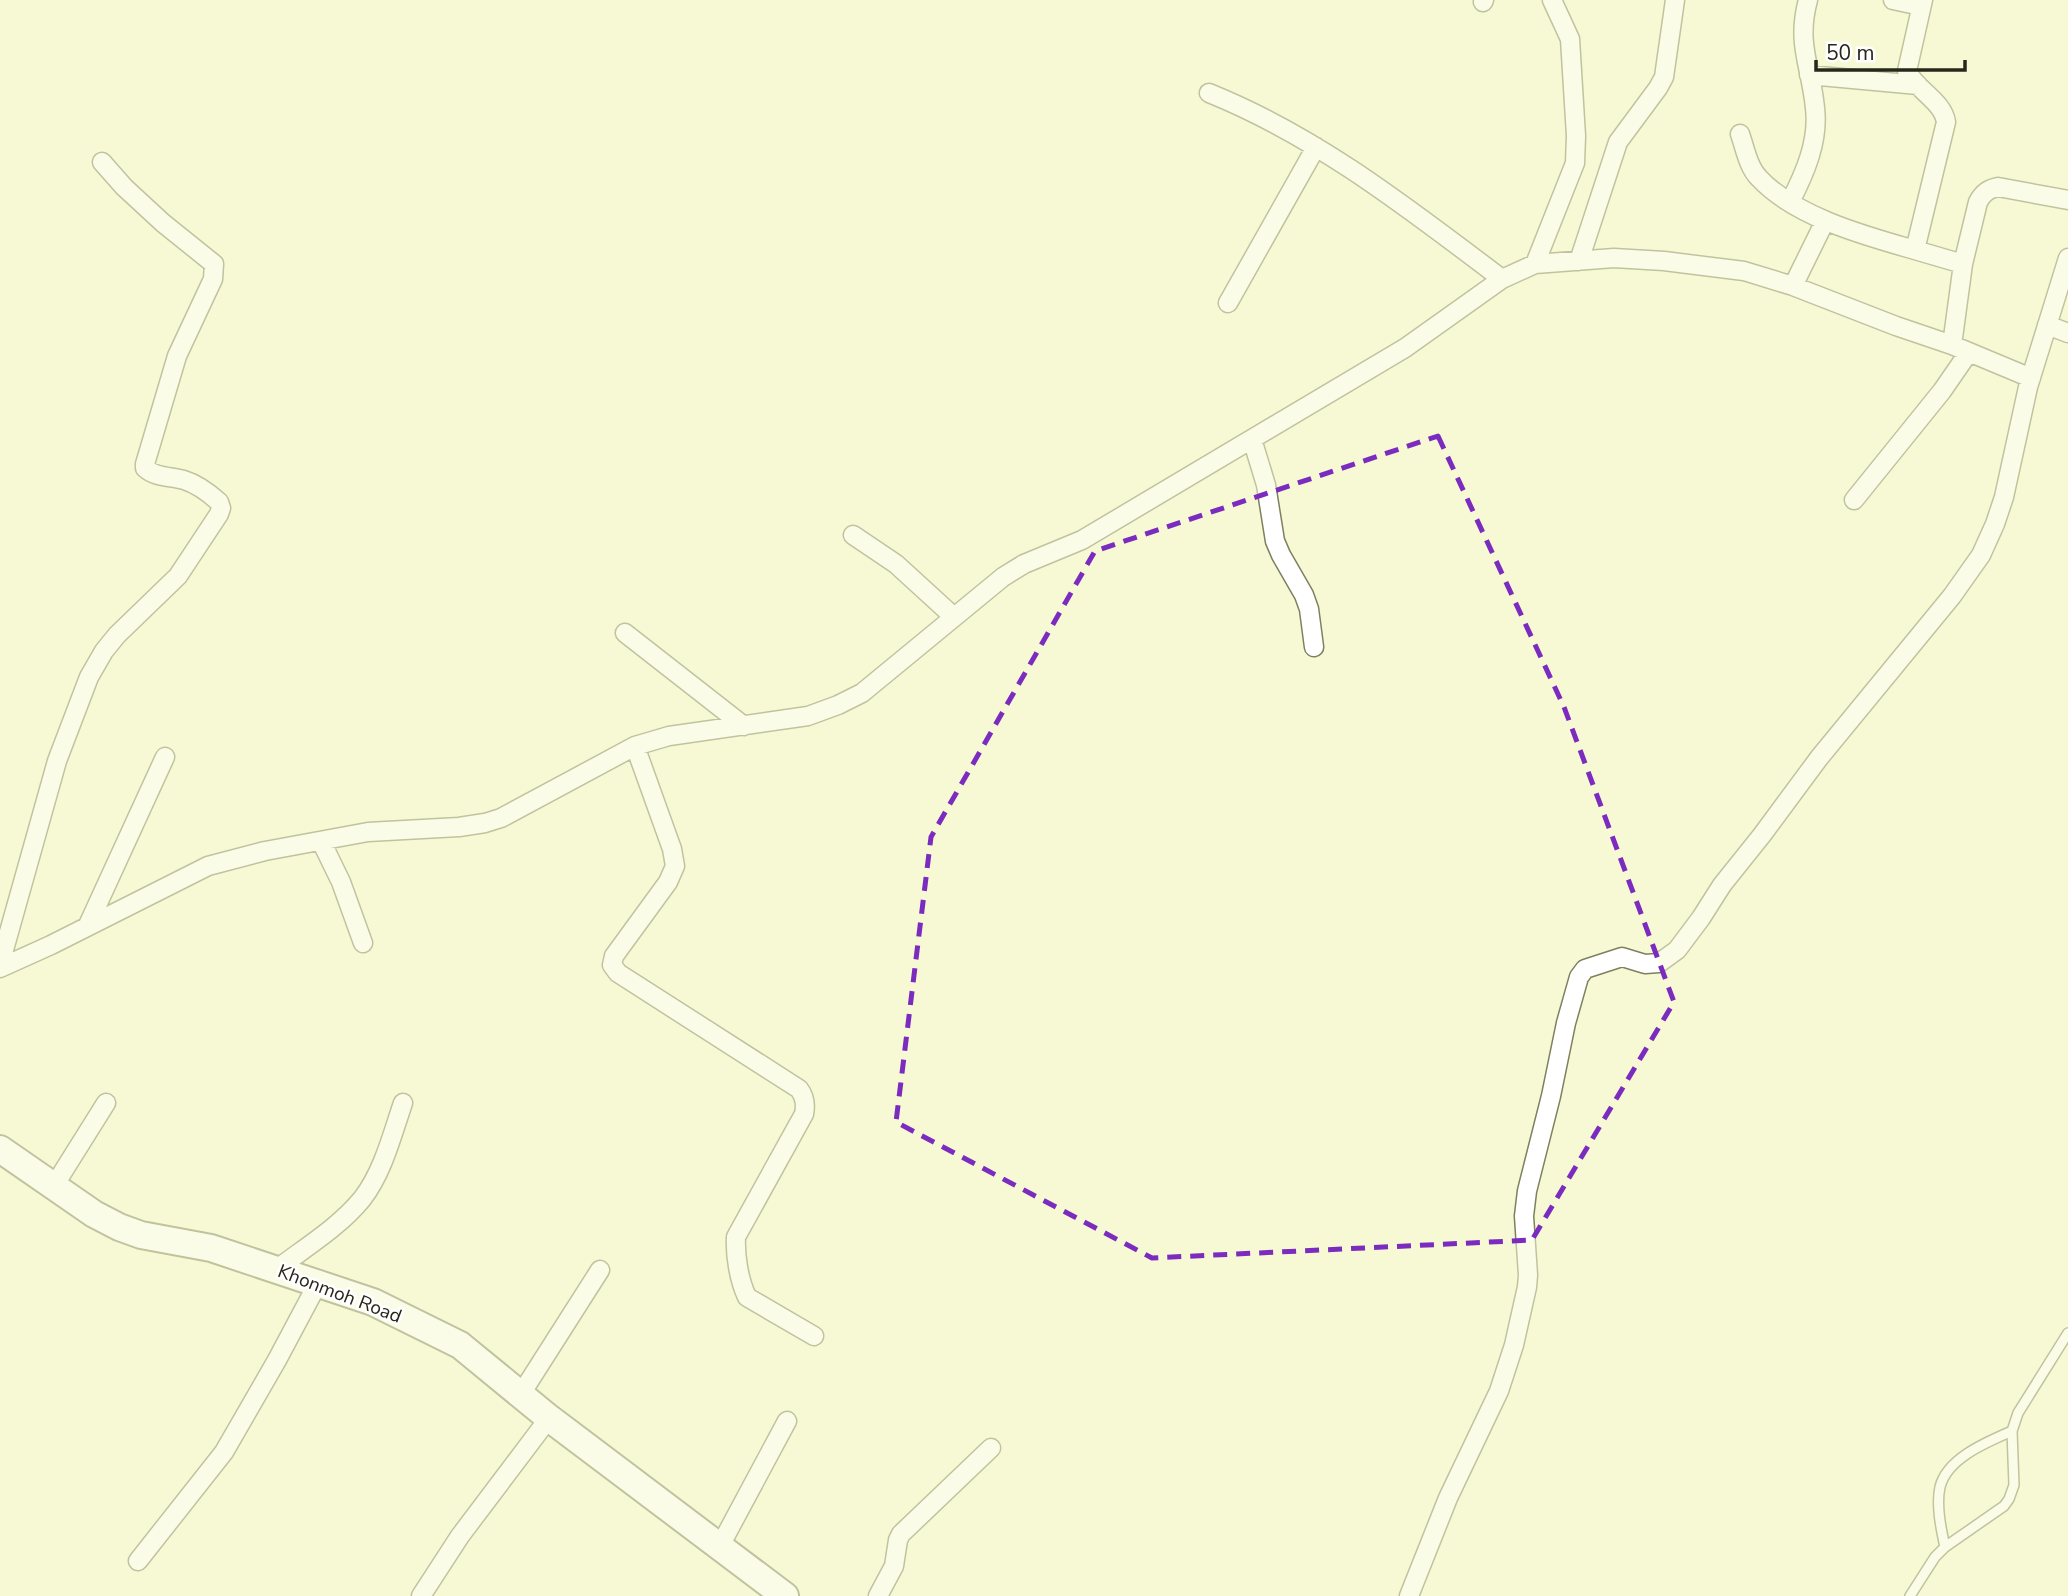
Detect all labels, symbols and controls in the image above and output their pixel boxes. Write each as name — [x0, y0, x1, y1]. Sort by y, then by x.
scale bar — [1816, 28, 1965, 72]
text: 50 m — [1826, 39, 1875, 67]
street label: Khonmoh Road — [274, 1258, 405, 1329]

